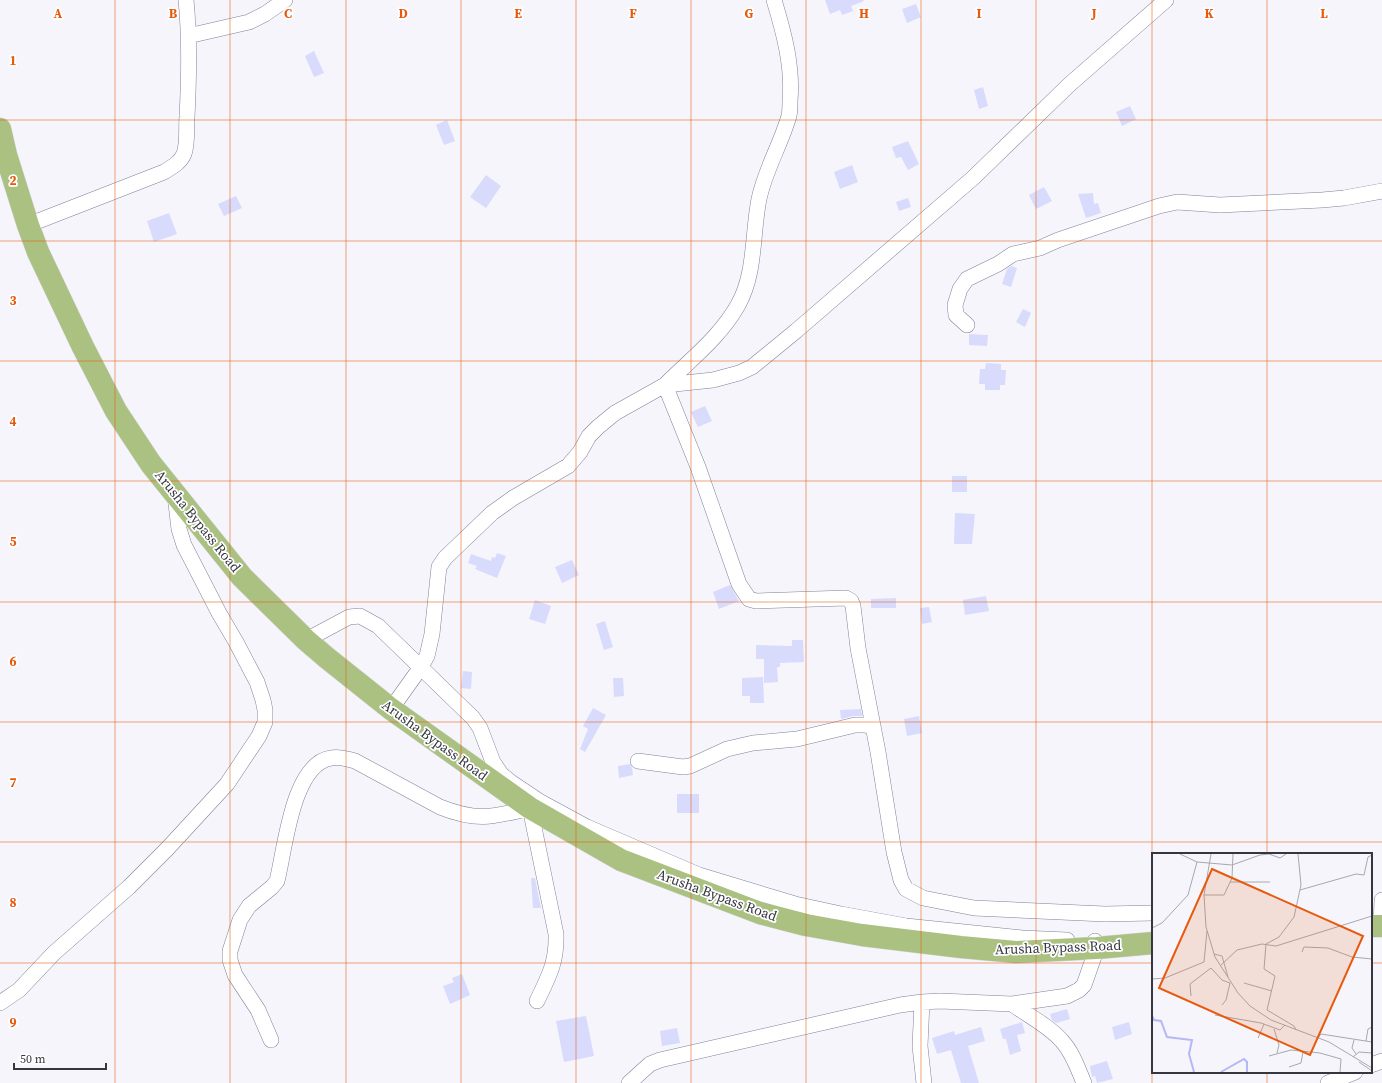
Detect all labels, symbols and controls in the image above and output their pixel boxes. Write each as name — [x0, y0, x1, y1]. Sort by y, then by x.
text: A — [54, 5, 63, 22]
text: B — [169, 5, 178, 22]
text: C — [284, 5, 292, 22]
text: D — [398, 5, 408, 22]
text: E — [514, 5, 522, 22]
text: F — [629, 5, 637, 22]
text: G — [745, 5, 754, 22]
text: H — [859, 5, 869, 22]
text: I — [976, 5, 982, 22]
text: J — [1090, 5, 1097, 22]
text: K — [1204, 5, 1214, 22]
text: L — [1320, 5, 1328, 22]
text: 1 — [9, 52, 17, 69]
text: 2 — [9, 172, 17, 189]
text: 3 — [9, 292, 17, 309]
text: 4 — [9, 413, 17, 430]
street label: Arusha Bypass Road — [150, 466, 246, 576]
text: 5 — [9, 533, 17, 550]
text: 6 — [9, 653, 17, 670]
street label: Arusha Bypass Road — [378, 695, 492, 785]
text: 7 — [9, 774, 17, 791]
inset map — [1152, 853, 1372, 1073]
street label: Arusha Bypass Road — [654, 864, 780, 926]
text: 8 — [9, 894, 17, 911]
street label: Arusha Bypass Road — [994, 935, 1122, 959]
text: 9 — [9, 1014, 17, 1031]
scale bar — [14, 1045, 106, 1071]
text: 50 m — [20, 1051, 46, 1067]

